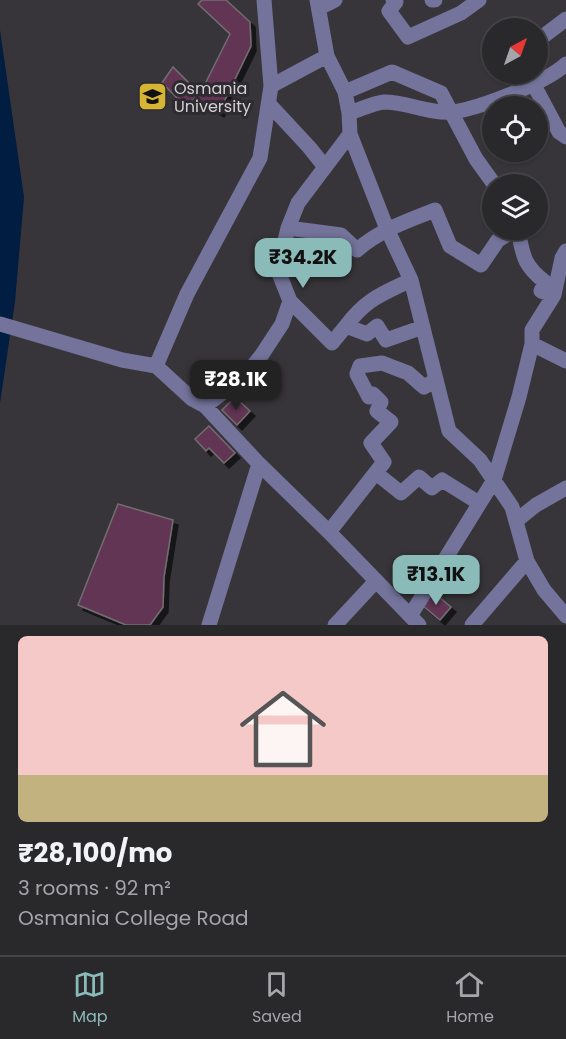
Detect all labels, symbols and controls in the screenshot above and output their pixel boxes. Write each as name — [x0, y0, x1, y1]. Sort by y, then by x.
north arrow — [482, 18, 548, 84]
map controls — [482, 18, 548, 240]
place label: Osmania University — [174, 77, 251, 118]
school or university icon: Osmania University — [137, 81, 169, 113]
button: locate — [482, 96, 548, 162]
button: layers — [482, 174, 548, 240]
pin: ₹34.2K — [254, 238, 352, 289]
text: ₹34.2K — [269, 243, 337, 271]
pin: ₹28.1K — [187, 360, 285, 411]
text: ₹28.1K — [204, 365, 268, 393]
pin: ₹13.1K — [387, 555, 485, 606]
text: ₹13.1K — [407, 560, 465, 588]
icon: home — [229, 675, 337, 783]
text: ₹28,100/mo — [18, 835, 172, 871]
text: 3 rooms · 92 m² — [18, 874, 171, 902]
text: Osmania College Road — [18, 904, 249, 932]
tab: Map — [72, 968, 108, 1029]
tab: Saved — [252, 968, 302, 1029]
tab: Home — [446, 968, 494, 1029]

